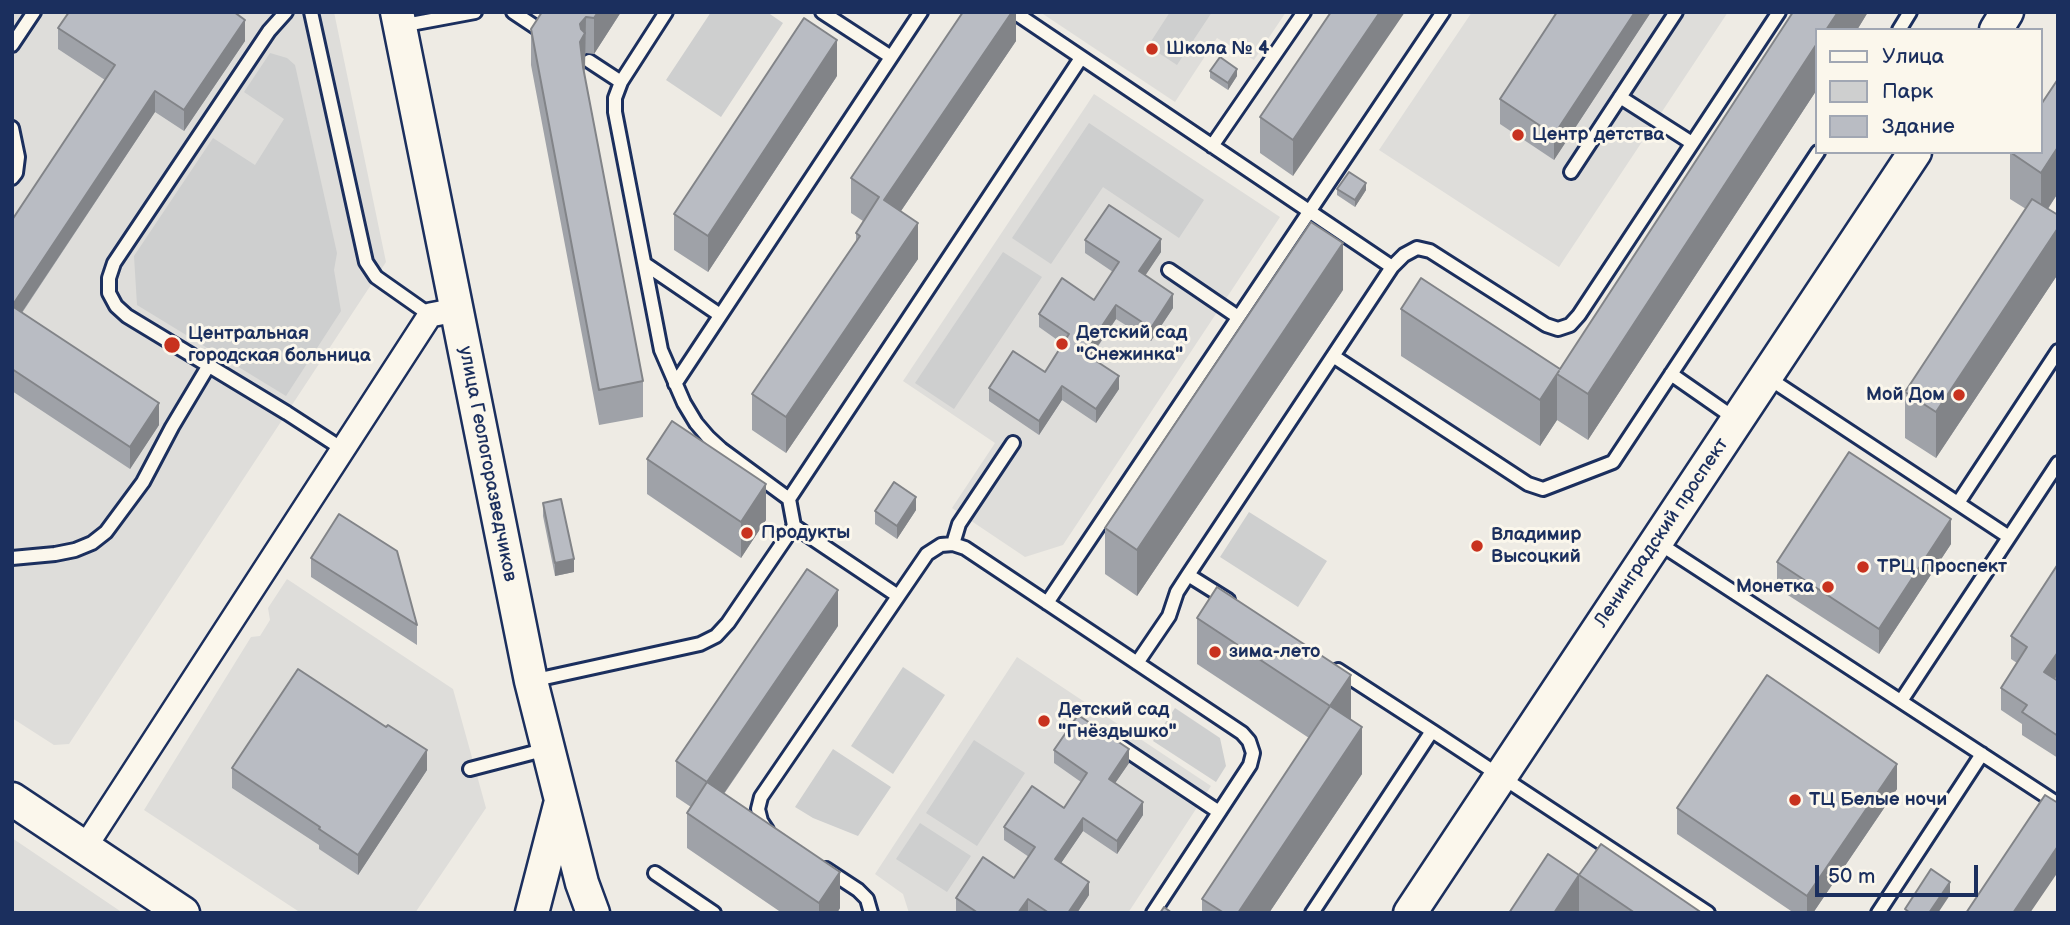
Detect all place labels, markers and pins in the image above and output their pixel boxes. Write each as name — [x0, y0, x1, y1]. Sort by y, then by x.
place label: Школа № 4 — [1166, 38, 1269, 60]
marker: Школа № 4 — [1144, 41, 1160, 57]
place label: Центр детства — [1532, 124, 1664, 146]
marker: Центр детства — [1510, 127, 1526, 143]
place label: Детский сад "Снежинка" — [1076, 322, 1187, 366]
place label: Центральная городская больница — [188, 323, 371, 367]
marker: Центральная городская больница — [162, 335, 182, 355]
marker: Детский сад "Снежинка" — [1054, 336, 1070, 352]
place label: Мой Дом — [1866, 384, 1945, 406]
marker: Мой Дом — [1951, 387, 1967, 403]
place label: Продукты — [761, 522, 850, 544]
place label: Владимир Высоцкий — [1491, 524, 1581, 568]
marker: Продукты — [739, 525, 755, 541]
marker: Владимир Высоцкий — [1469, 538, 1485, 554]
place label: ТРЦ Проспект — [1877, 556, 2007, 578]
marker: ТРЦ Проспект — [1855, 559, 1871, 575]
place label: Монетка — [1736, 576, 1814, 598]
marker: Монетка — [1820, 579, 1836, 595]
place label: зима-лето — [1229, 641, 1321, 663]
marker: зима-лето — [1207, 644, 1223, 660]
place label: Детский сад "Гнёздышко" — [1058, 699, 1177, 743]
marker: Детский сад "Гнёздышко" — [1036, 713, 1052, 729]
place label: ТЦ Белые ночи — [1809, 789, 1947, 811]
marker: ТЦ Белые ночи — [1787, 792, 1803, 808]

